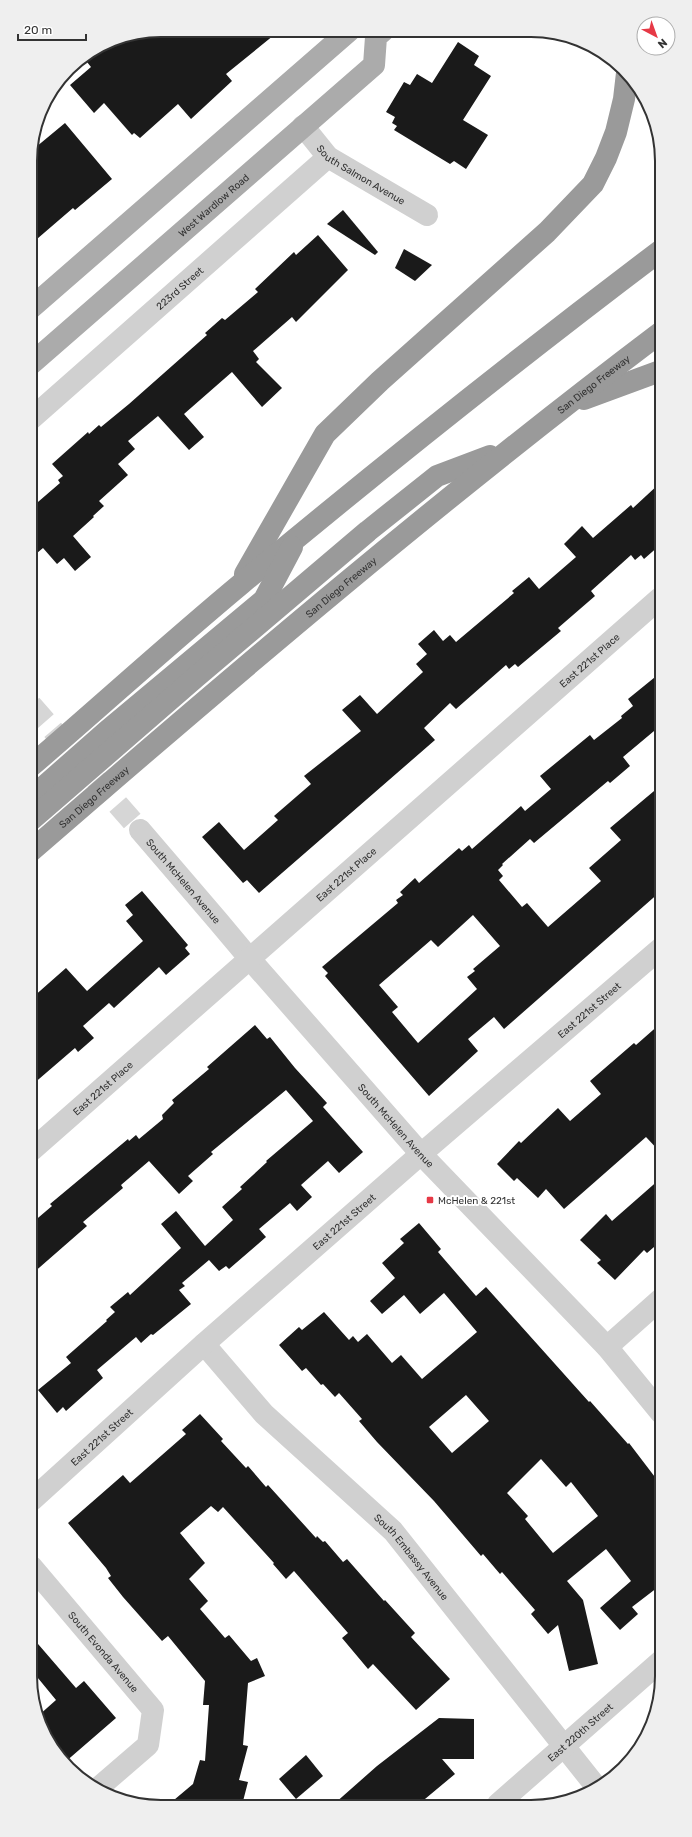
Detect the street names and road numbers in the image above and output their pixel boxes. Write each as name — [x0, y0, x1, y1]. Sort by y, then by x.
street label: South Salmon Avenue — [314, 143, 407, 208]
street label: West Wardlow Road — [176, 172, 252, 240]
street label: 223rd Street — [154, 265, 206, 313]
street label: San Diego Freeway — [555, 353, 633, 417]
street label: San Diego Freeway — [303, 555, 380, 621]
street label: East 221st Place — [557, 631, 623, 691]
street label: San Diego Freeway — [57, 764, 132, 831]
street label: South McHelen Avenue — [143, 837, 223, 927]
street label: East 221st Place — [314, 845, 379, 904]
street label: East 221st Street — [556, 980, 624, 1041]
street label: East 221st Place — [71, 1059, 136, 1118]
street label: South McHelen Avenue — [355, 1082, 436, 1171]
street label: East 221st Street — [311, 1192, 378, 1253]
street label: East 221st Street — [69, 1406, 136, 1469]
street label: South Embassy Avenue — [371, 1512, 451, 1603]
street label: South Evonda Avenue — [65, 1609, 141, 1696]
street label: East 220th Street — [546, 1701, 616, 1765]

